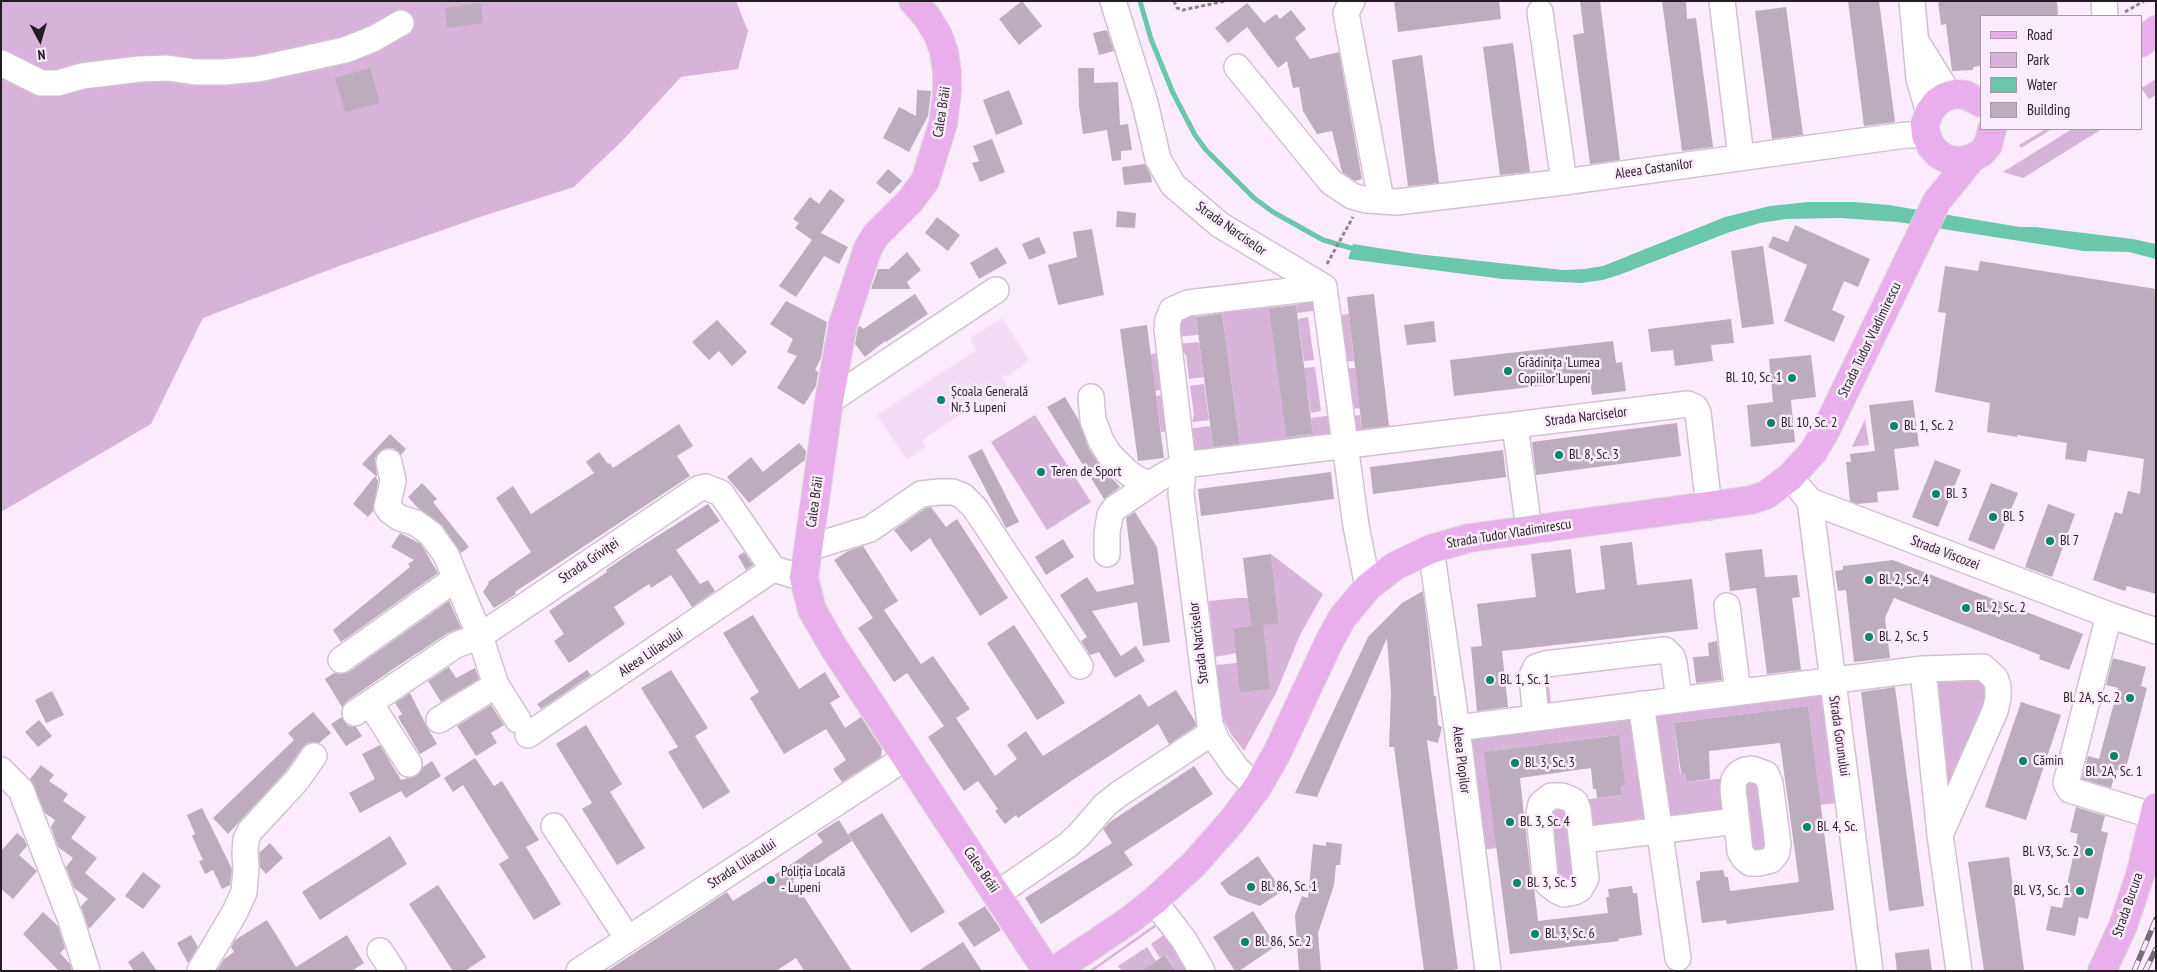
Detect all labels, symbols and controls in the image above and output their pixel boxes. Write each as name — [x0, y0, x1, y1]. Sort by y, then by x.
north arrow — [15, 15, 65, 65]
legend — [1980, 15, 2142, 130]
text: Road — [2027, 25, 2053, 44]
text: N — [37, 46, 46, 64]
text: Park — [2027, 50, 2049, 69]
text: Water — [2027, 75, 2057, 94]
street label: Calea Brăii — [930, 85, 954, 139]
text: Building — [2027, 100, 2070, 119]
street label: Aleea Castanilor — [1614, 155, 1694, 183]
street label: Strada Narciselor — [1192, 198, 1270, 260]
street label: Strada Tudor Vladimirescu — [1835, 280, 1905, 400]
place label: Grădinița 'Lumea Copiilor'Lupeni — [1518, 355, 1600, 388]
marker: Grădinița 'Lumea Copiilor'Lupeni — [1502, 365, 1514, 377]
place label: Bl. 10, Sc. 1 — [1726, 370, 1782, 386]
marker: Bl. 10, Sc. 1 — [1786, 372, 1798, 384]
place label: Școala Generală Nr.3 Lupeni — [951, 384, 1028, 417]
marker: Școala Generală Nr.3 Lupeni — [935, 394, 947, 406]
street label: Strada Narciselor — [1544, 404, 1628, 430]
place label: Bl. 10, Sc. 2 — [1781, 415, 1837, 431]
marker: Bl. 10, Sc. 2 — [1765, 417, 1777, 429]
place label: Bl. 1, Sc. 2 — [1904, 418, 1954, 434]
marker: Bl. 1, Sc. 2 — [1888, 420, 1900, 432]
place label: Bl. 8, Sc. 3 — [1569, 447, 1619, 463]
marker: Bl. 8, Sc. 3 — [1553, 449, 1565, 461]
place label: Teren de Sport — [1051, 464, 1121, 480]
marker: Teren de Sport — [1035, 466, 1047, 478]
street label: Calea Brăii — [803, 475, 827, 529]
place label: Bl. 3 — [1946, 486, 1968, 502]
marker: Bl. 3 — [1930, 488, 1942, 500]
place label: Bl. 5 — [2003, 509, 2025, 525]
marker: Bl. 5 — [1987, 511, 1999, 523]
street label: Strada Tudor Vladimirescu — [1445, 516, 1573, 552]
street label: Strada Viscozei — [1908, 532, 1982, 574]
place label: Bl 7 — [2060, 533, 2079, 549]
street label: Strada Griviţei — [556, 535, 622, 587]
marker: Bl 7 — [2044, 535, 2056, 547]
place label: Bl. 2, Sc. 4 — [1879, 572, 1929, 588]
marker: Bl. 2, Sc. 4 — [1863, 574, 1875, 586]
place label: Bl. 2, Sc. 2 — [1976, 600, 2026, 616]
street label: Strada Narciselor — [1186, 601, 1212, 685]
marker: Bl. 2, Sc. 2 — [1960, 602, 1972, 614]
street label: Aleea Liliacului — [616, 625, 686, 681]
place label: Bl. 2, Sc. 5 — [1879, 629, 1929, 645]
marker: Bl. 2, Sc. 5 — [1863, 631, 1875, 643]
place label: Bl. 1, Sc. 1 — [1500, 672, 1550, 688]
marker: Bl. 1, Sc. 1 — [1484, 674, 1496, 686]
place label: Bl. 2A, Sc. 2 — [2063, 690, 2120, 706]
marker: Bl. 2A, Sc. 2 — [2124, 692, 2136, 704]
street label: Strada Gorunului — [1825, 695, 1853, 777]
street label: Aleea Plopilor — [1449, 725, 1473, 795]
marker: Bl. 2A, Sc. 1 — [2108, 750, 2120, 762]
place label: Cămin — [2033, 753, 2063, 769]
place label: Bl. 3, Sc. 3 — [1525, 755, 1575, 771]
marker: Cămin — [2017, 755, 2029, 767]
marker: Bl. 3, Sc. 3 — [1509, 757, 1521, 769]
place label: Bl. 2A, Sc. 1 — [2086, 764, 2142, 780]
place label: Bl. 3, Sc. 4 — [1520, 814, 1570, 830]
marker: Bl. 3, Sc. 4 — [1504, 816, 1516, 828]
place label: Bl. 4, Sc. — [1817, 819, 1858, 835]
marker: Bl. 4, Sc. — [1801, 821, 1813, 833]
street label: Strada Liliacului — [705, 836, 779, 892]
street label: Calea Brăii — [960, 844, 1002, 896]
place label: Bl. V3, Sc. 2 — [2023, 844, 2079, 860]
marker: Bl. V3, Sc. 2 — [2083, 846, 2095, 858]
place label: Poliția Locală - Lupeni — [781, 864, 845, 896]
street label: Strada Bucura — [2109, 871, 2147, 939]
marker: Poliția Locală - Lupeni — [765, 874, 777, 886]
place label: Bl. 3, Sc. 5 — [1527, 875, 1577, 891]
marker: Bl. 3, Sc. 5 — [1511, 877, 1523, 889]
place label: Bl. 86, Sc. 1 — [1261, 879, 1317, 895]
marker: Bl. 86, Sc. 1 — [1245, 881, 1257, 893]
place label: Bl. V3, Sc. 1 — [2014, 883, 2070, 899]
marker: Bl. V3, Sc. 1 — [2074, 885, 2086, 897]
place label: Bl. 3, Sc. 6 — [1545, 926, 1595, 942]
marker: Bl. 3, Sc. 6 — [1529, 928, 1541, 940]
place label: Bl. 86, Sc. 2 — [1255, 934, 1311, 950]
marker: Bl. 86, Sc. 2 — [1239, 936, 1251, 948]

